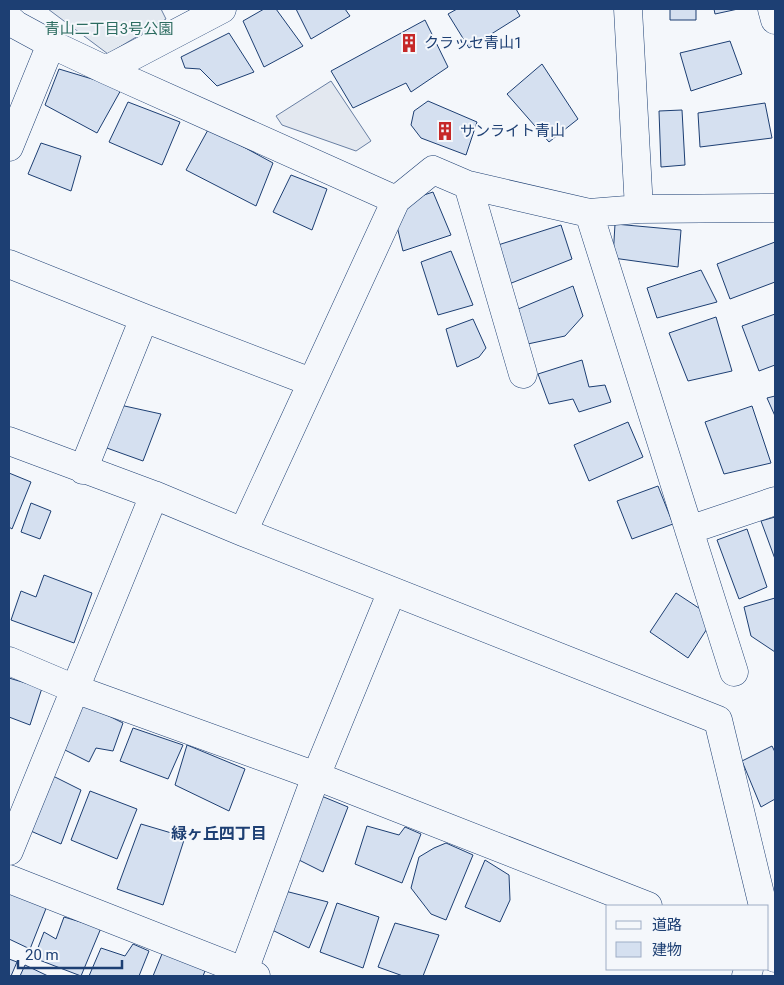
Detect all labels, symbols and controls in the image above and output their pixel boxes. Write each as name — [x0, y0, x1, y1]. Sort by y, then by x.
park label: 青山二丁目3号公園 — [45, 20, 173, 38]
building icon: クラッセ青山1 — [398, 32, 420, 54]
place label: クラッセ青山1 — [424, 34, 522, 52]
building icon: サンライト青山 — [434, 120, 456, 142]
place label: サンライト青山 — [460, 122, 565, 140]
district label: 緑ヶ丘四丁目 — [171, 824, 267, 843]
legend — [606, 905, 769, 970]
text: 道路 — [652, 916, 682, 934]
scale bar — [18, 938, 121, 970]
text: 建物 — [652, 941, 682, 959]
text: 20 m — [25, 946, 59, 964]

